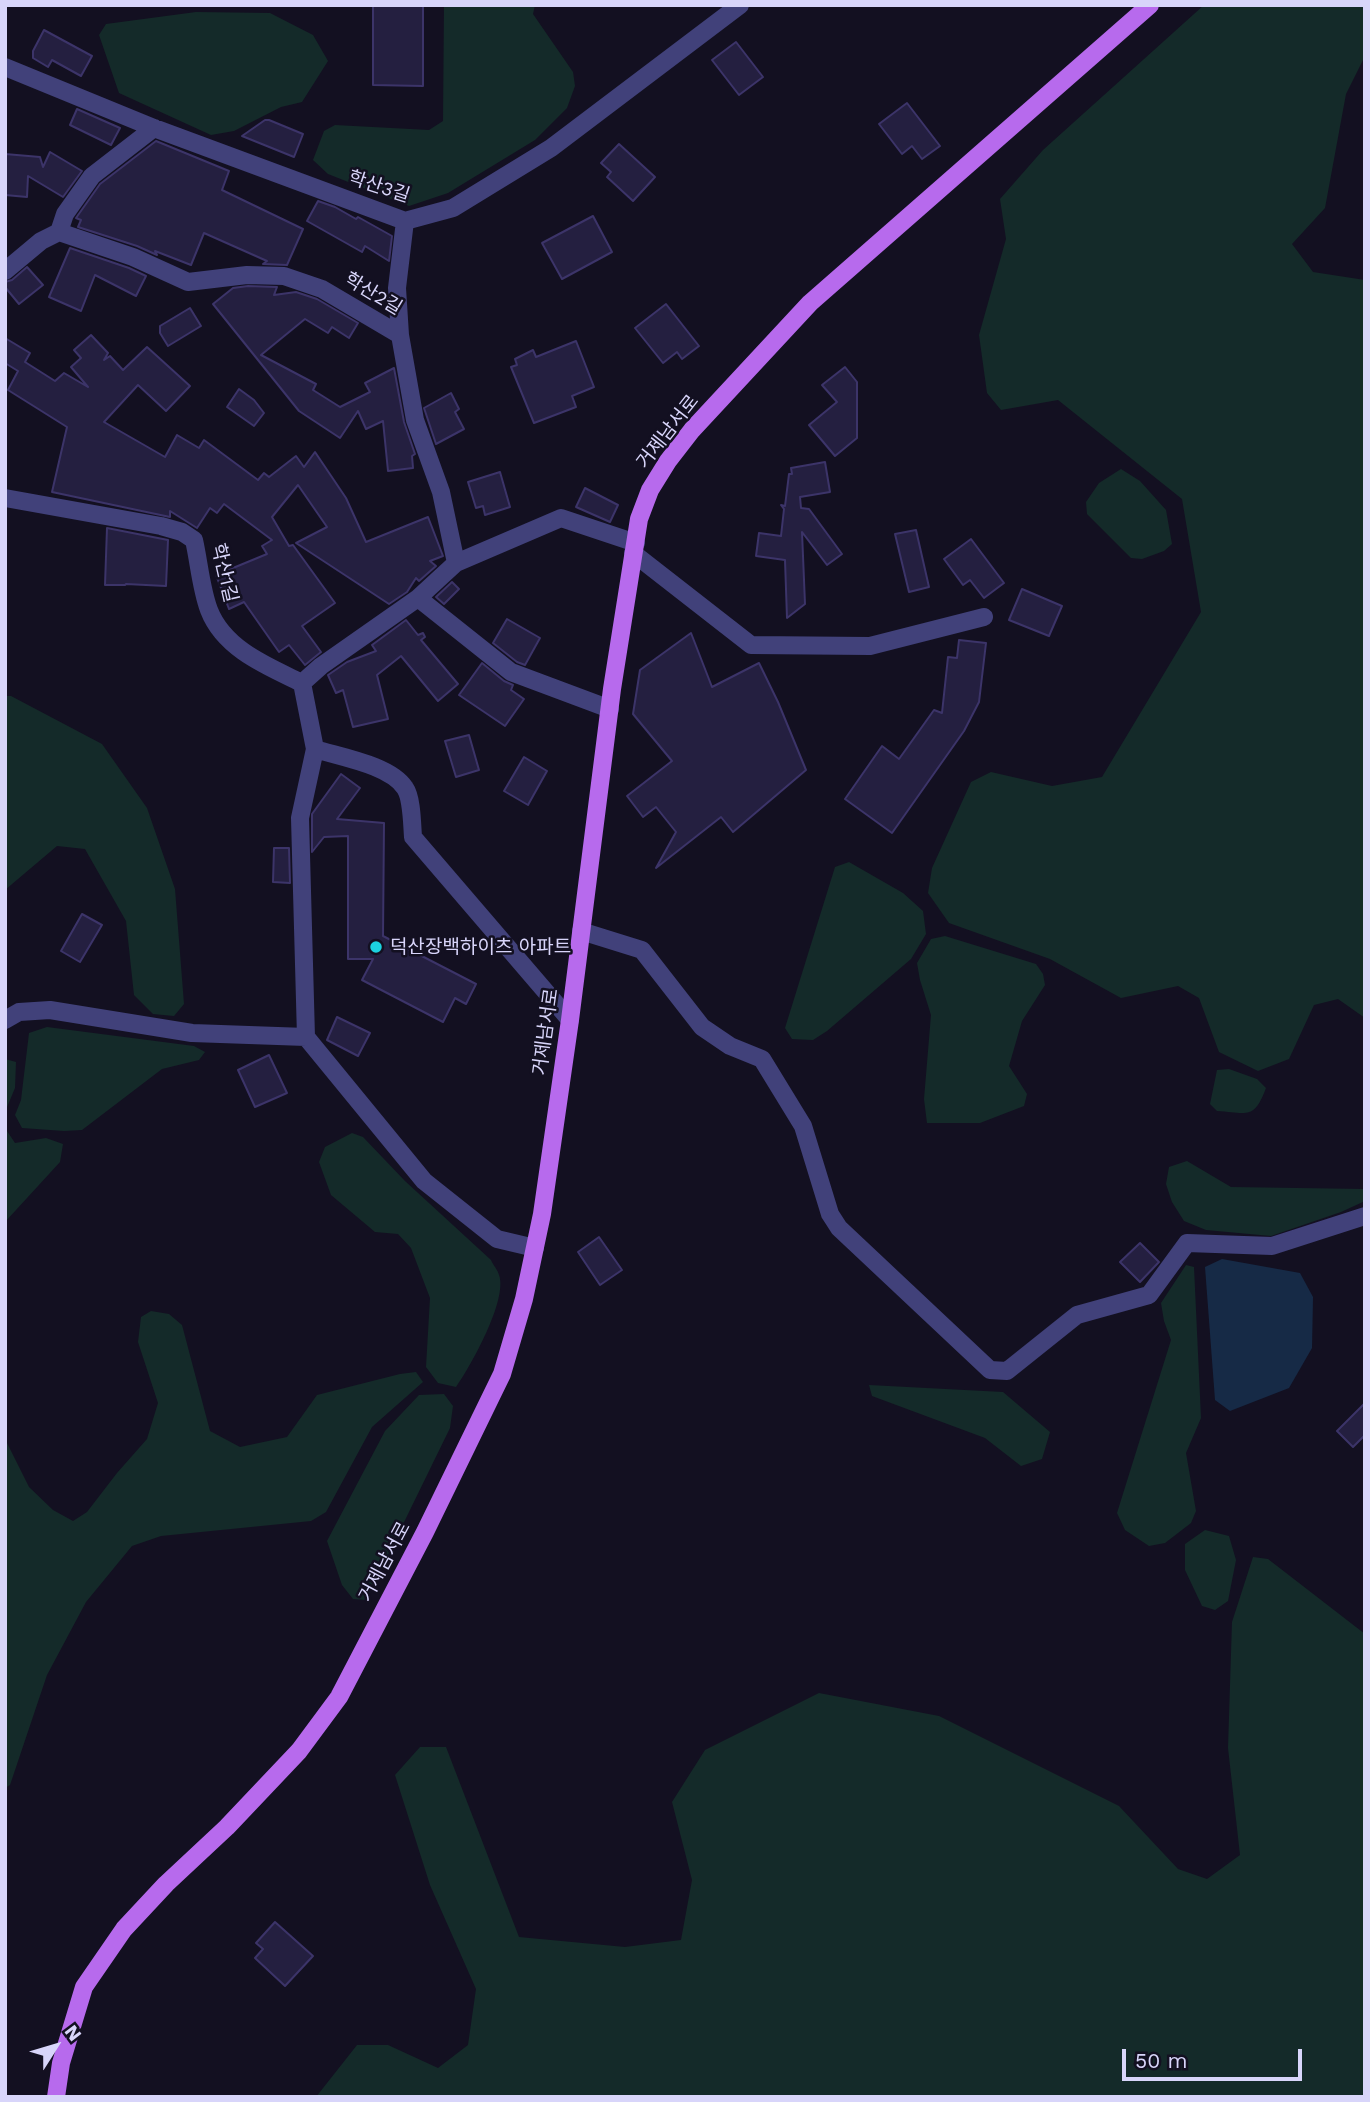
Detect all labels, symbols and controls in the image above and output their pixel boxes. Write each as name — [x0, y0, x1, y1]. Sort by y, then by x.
street label: 학산3길 — [345, 166, 413, 208]
street label: 학산2길 — [340, 268, 406, 320]
street label: 거제남서로 — [632, 391, 704, 473]
street label: 학산1길 — [206, 541, 242, 605]
place label: 덕산장백하이츠 아파트 — [390, 936, 571, 958]
marker: 덕산장백하이츠 아파트 — [368, 939, 384, 955]
street label: 거제남서로 — [529, 987, 563, 1077]
street label: 거제남서로 — [354, 1518, 416, 1606]
north arrow — [21, 2011, 91, 2081]
text: N — [60, 2021, 87, 2046]
scale bar — [1125, 2036, 1305, 2080]
text: 50 m — [1135, 2048, 1187, 2073]

